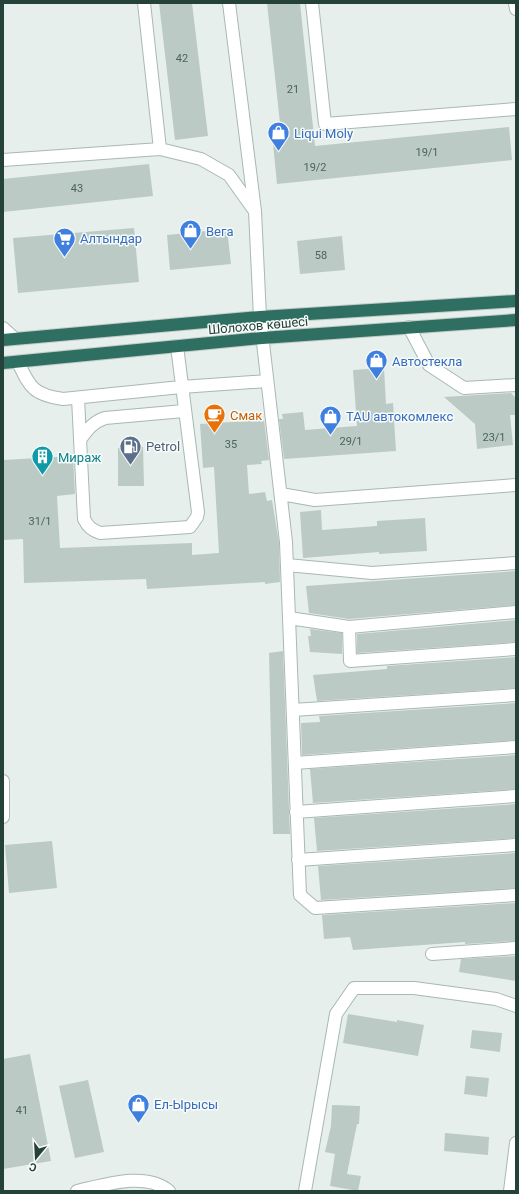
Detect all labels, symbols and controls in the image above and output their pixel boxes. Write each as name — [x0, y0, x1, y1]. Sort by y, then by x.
house number: 42 — [176, 52, 188, 65]
house number: 21 — [287, 83, 299, 96]
shop icon: Liqui Moly — [266, 120, 292, 153]
place label: Liqui Moly — [294, 126, 353, 141]
house number: 19/1 — [415, 146, 439, 159]
house number: 19/2 — [303, 161, 327, 174]
house number: 43 — [71, 182, 83, 195]
shop icon: Вега — [177, 218, 203, 251]
place label: Вега — [206, 224, 234, 239]
supermarket icon: Алтындар — [51, 225, 77, 258]
place label: Алтындар — [80, 231, 142, 246]
house number: 58 — [315, 249, 327, 262]
street label: Шолохов көшесі — [207, 314, 309, 337]
shop icon: Автостекла — [363, 348, 389, 381]
place label: Автостекла — [392, 354, 462, 369]
cafe icon: Смак — [202, 402, 228, 435]
shop icon: TAU автокомлекс — [317, 403, 343, 436]
place label: Смак — [230, 408, 262, 423]
place label: TAU автокомлекс — [346, 409, 453, 424]
house number: 23/1 — [482, 431, 506, 444]
fuel station icon: Petrol — [118, 433, 144, 466]
house number: 29/1 — [339, 435, 363, 448]
house number: 35 — [225, 438, 237, 451]
place label: Petrol — [146, 439, 180, 454]
building icon: Мираж — [30, 444, 56, 477]
place label: Мираж — [58, 450, 101, 465]
house number: 31/1 — [28, 515, 52, 528]
shop icon: Ел-Ырысы — [126, 1091, 152, 1124]
place label: Ел-Ырысы — [154, 1097, 218, 1112]
house number: 41 — [16, 1104, 28, 1117]
north arrow — [16, 1138, 56, 1178]
text: С — [28, 1160, 38, 1174]

